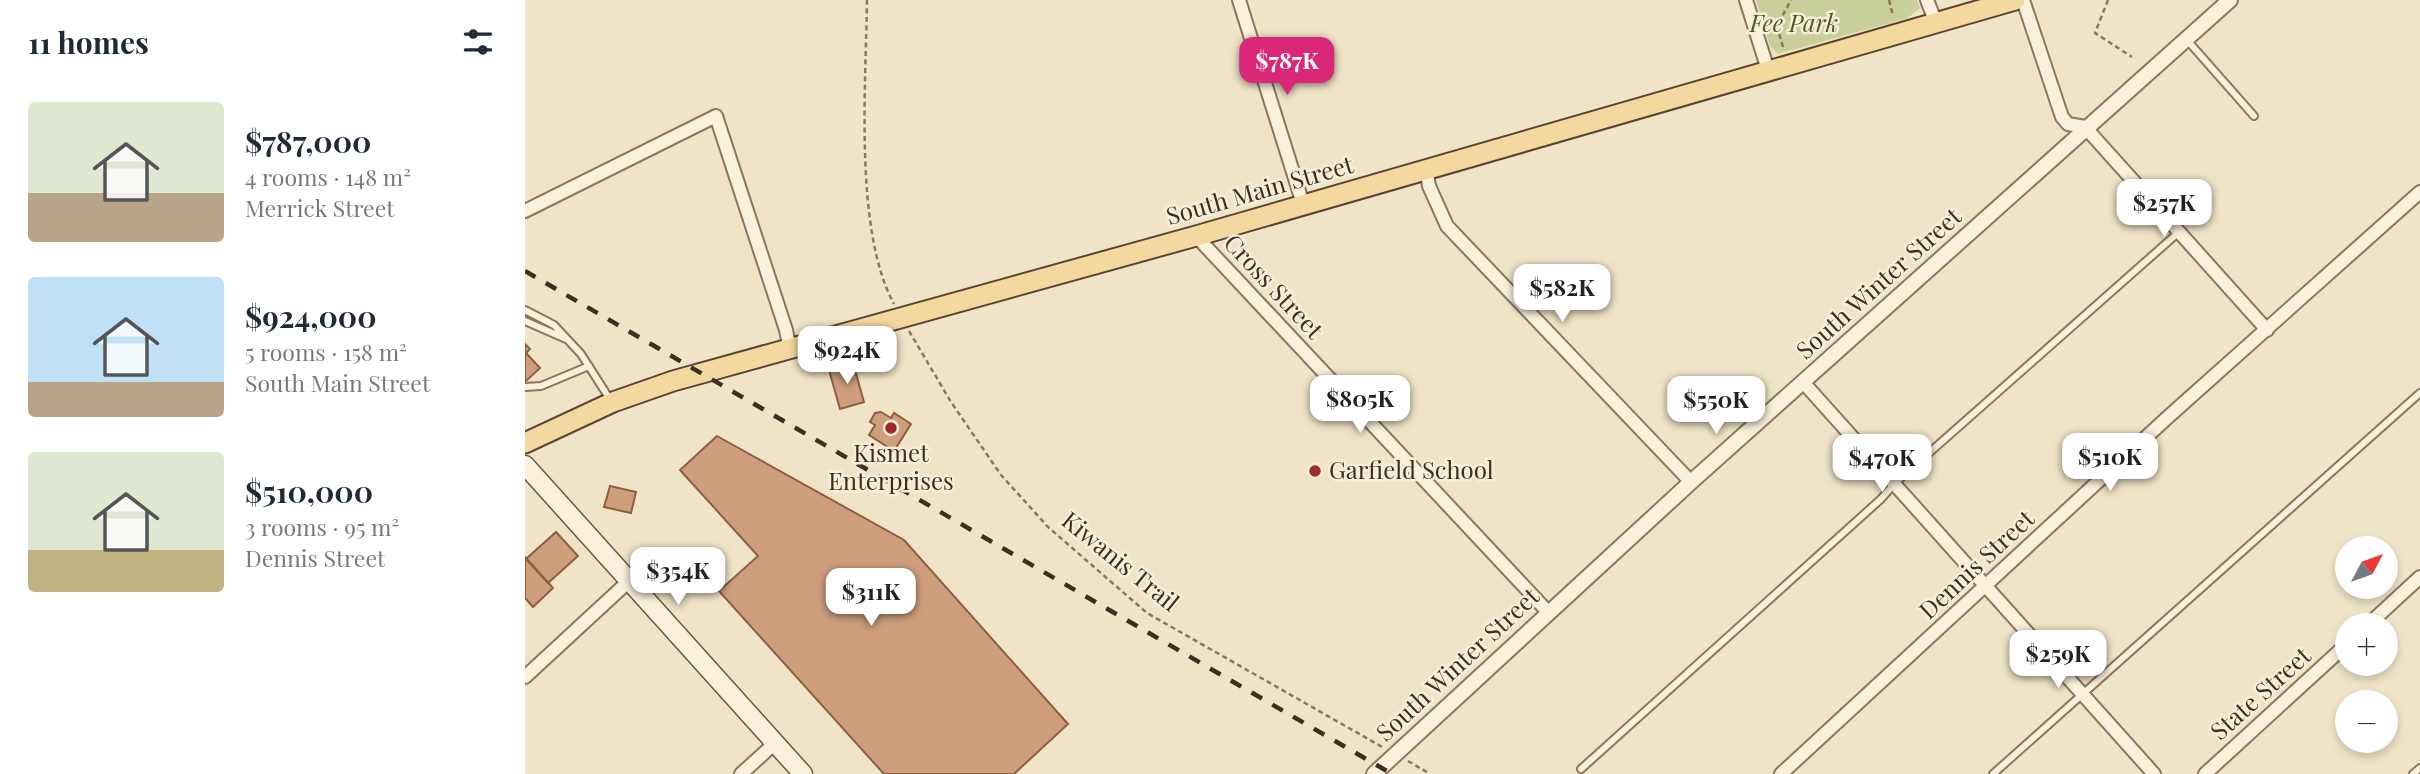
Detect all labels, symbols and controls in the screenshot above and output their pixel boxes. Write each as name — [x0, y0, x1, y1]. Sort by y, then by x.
park label: Fee Park — [1749, 6, 1838, 38]
text: 11 homes — [28, 22, 149, 62]
icon: filters — [459, 23, 497, 61]
pin: $787K — [1238, 38, 1336, 97]
text: $787K — [1255, 44, 1319, 75]
text: $787,000 — [245, 121, 371, 161]
icon: home — [84, 130, 168, 214]
street label: South Main Street — [1162, 147, 1357, 231]
text: 4 rooms · 148 m² — [245, 161, 411, 192]
pin: $257K — [2115, 180, 2213, 239]
text: $257K — [2133, 186, 2195, 217]
text: Merrick Street — [245, 192, 395, 223]
street label: South Winter Street — [1788, 200, 1967, 365]
street label: Cross Street — [1218, 227, 1331, 345]
pin: $582K — [1513, 264, 1611, 324]
text: $582K — [1529, 271, 1595, 302]
text: $924,000 — [245, 296, 377, 336]
icon: home — [84, 305, 168, 389]
pin: $924K — [798, 326, 896, 386]
text: $924K — [814, 333, 880, 364]
text: 5 rooms · 158 m² — [245, 336, 407, 367]
text: South Main Street — [245, 367, 430, 398]
pin: $805K — [1311, 376, 1409, 435]
pin: $550K — [1667, 376, 1765, 436]
text: $805K — [1326, 382, 1394, 413]
text: $550K — [1683, 383, 1749, 414]
marker: Kismet Enterprises — [883, 420, 899, 436]
pin: $470K — [1833, 434, 1931, 494]
pin: $510K — [2061, 434, 2159, 493]
place label: Kismet Enterprises — [828, 436, 954, 496]
text: $510K — [2078, 440, 2142, 471]
text: $470K — [1849, 441, 1915, 472]
place label: Garfield School — [1329, 453, 1494, 485]
marker: Garfield School — [1307, 463, 1323, 479]
text: $510,000 — [245, 471, 373, 511]
icon: home — [84, 480, 168, 564]
street label: Dennis Street — [1911, 502, 2040, 625]
street label: Kiwanis Trail — [1056, 503, 1187, 618]
text: 3 rooms · 95 m² — [245, 511, 399, 542]
north arrow — [2335, 536, 2397, 598]
map controls — [2335, 536, 2398, 753]
text: Dennis Street — [245, 542, 385, 573]
pin: $354K — [629, 548, 727, 607]
text: $354K — [646, 554, 710, 585]
pin: $311K — [822, 568, 920, 628]
text: $311K — [842, 575, 900, 606]
street label: South Winter Street — [1368, 579, 1545, 747]
button: + — [2335, 613, 2398, 676]
pin: $259K — [2009, 630, 2107, 690]
text: $259K — [2026, 637, 2090, 668]
street label: State Street — [2203, 639, 2317, 746]
button: − — [2335, 690, 2398, 753]

